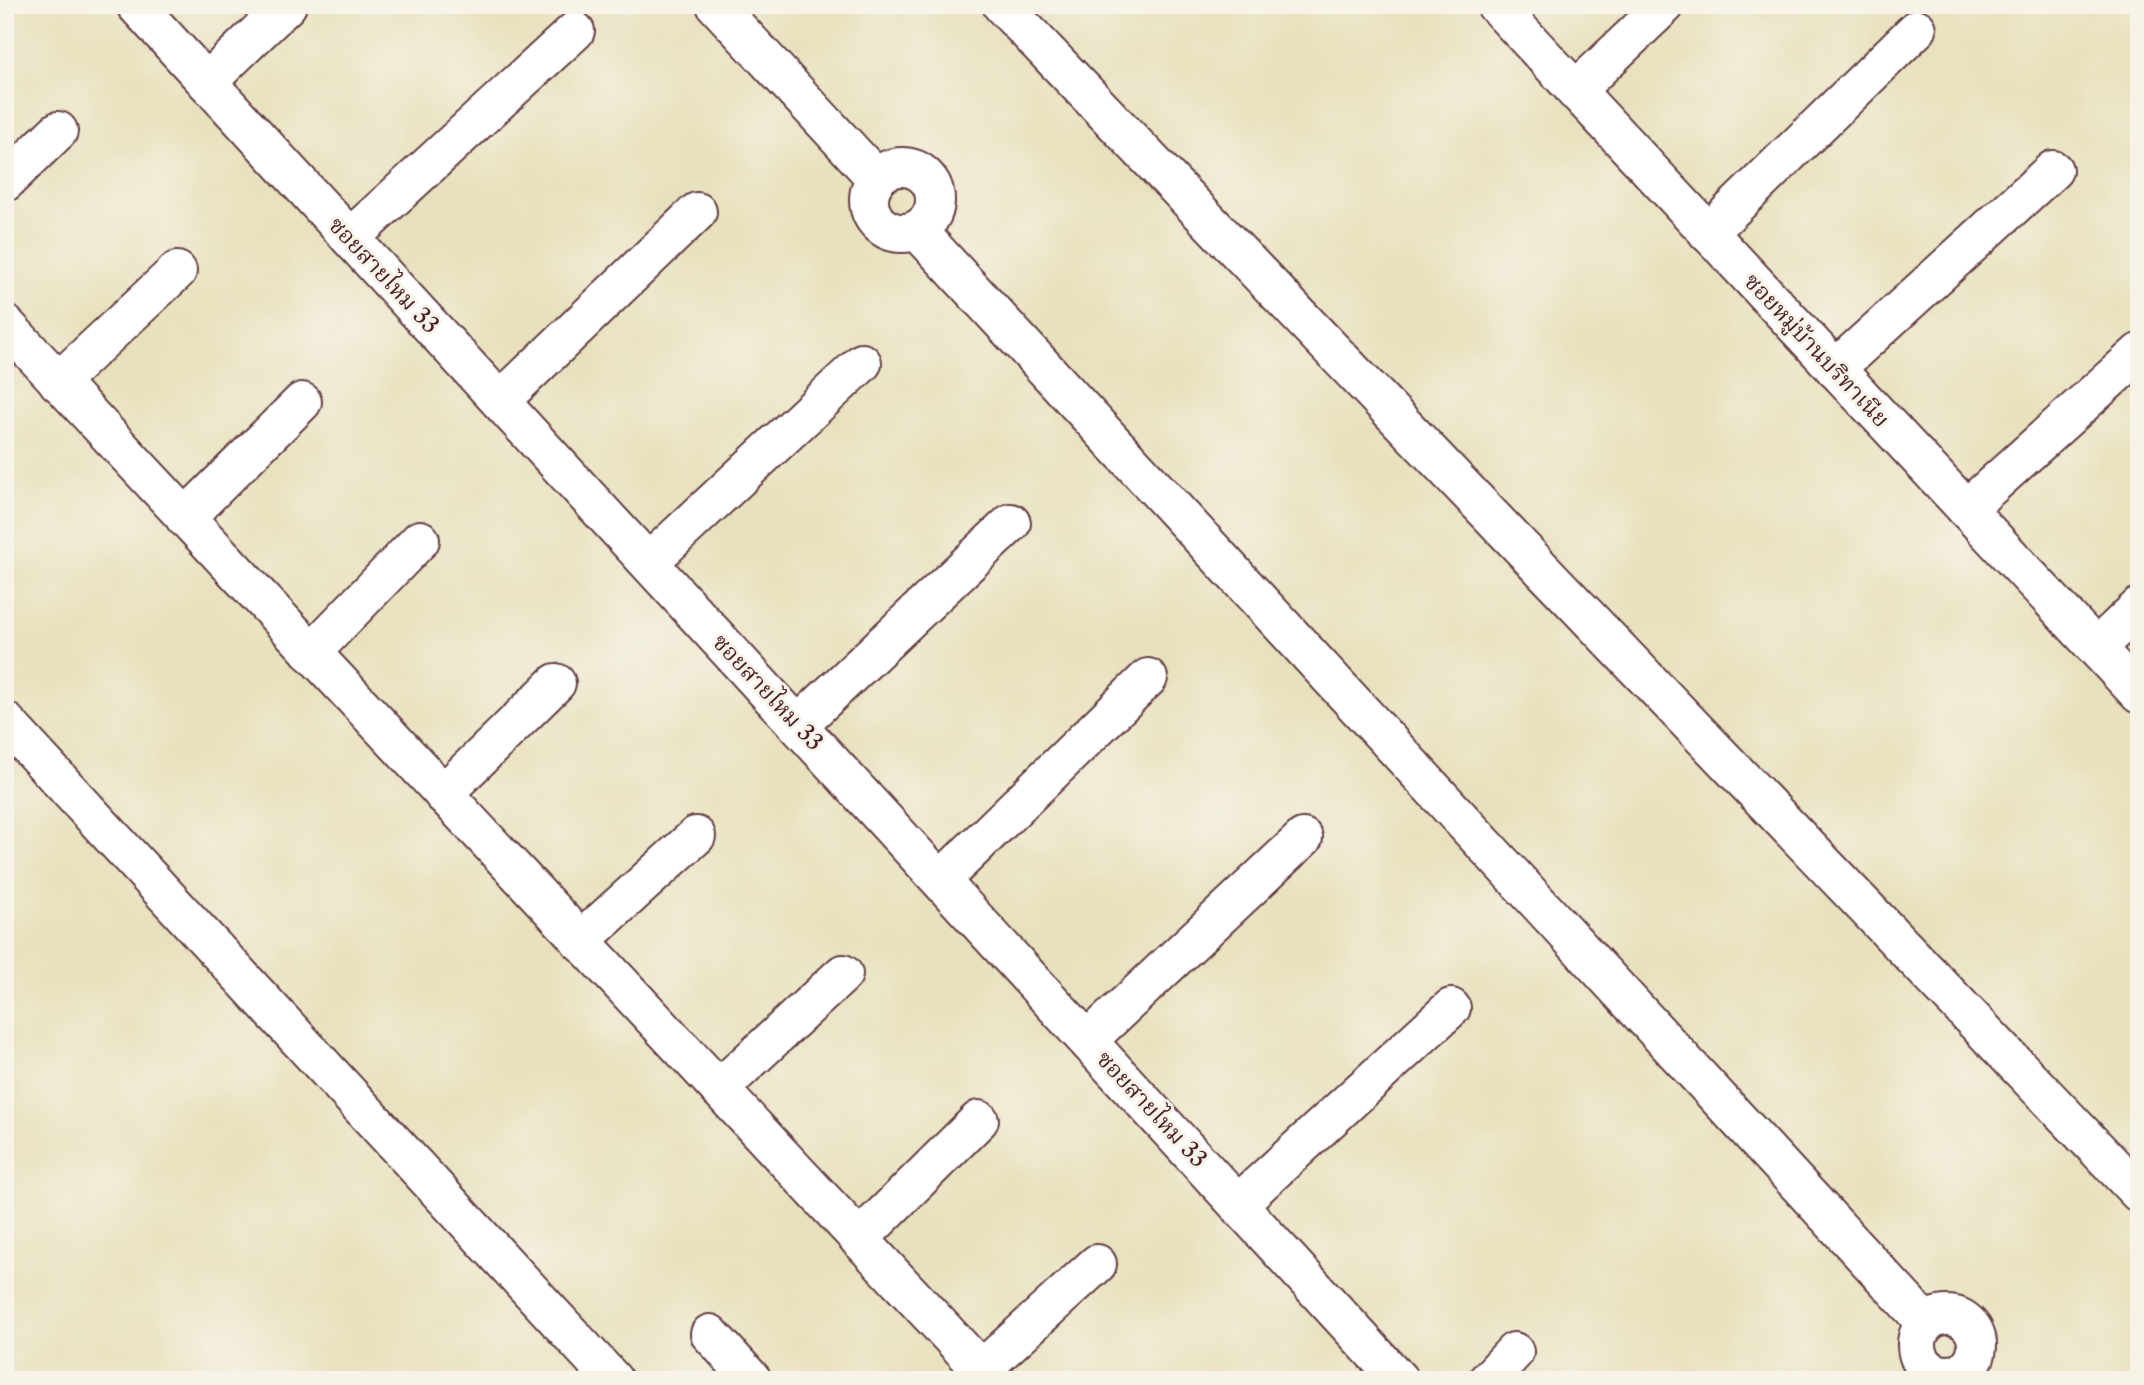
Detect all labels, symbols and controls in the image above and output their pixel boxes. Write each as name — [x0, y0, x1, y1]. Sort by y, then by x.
street label: ซอยสายไหม 33 — [323, 210, 447, 339]
street label: ซอยหมู่บ้านบริทาเนีย — [1738, 267, 1896, 433]
street label: ซอยสายไหม 33 — [707, 627, 831, 756]
street label: ซอยสายไหม 33 — [1091, 1044, 1215, 1173]

